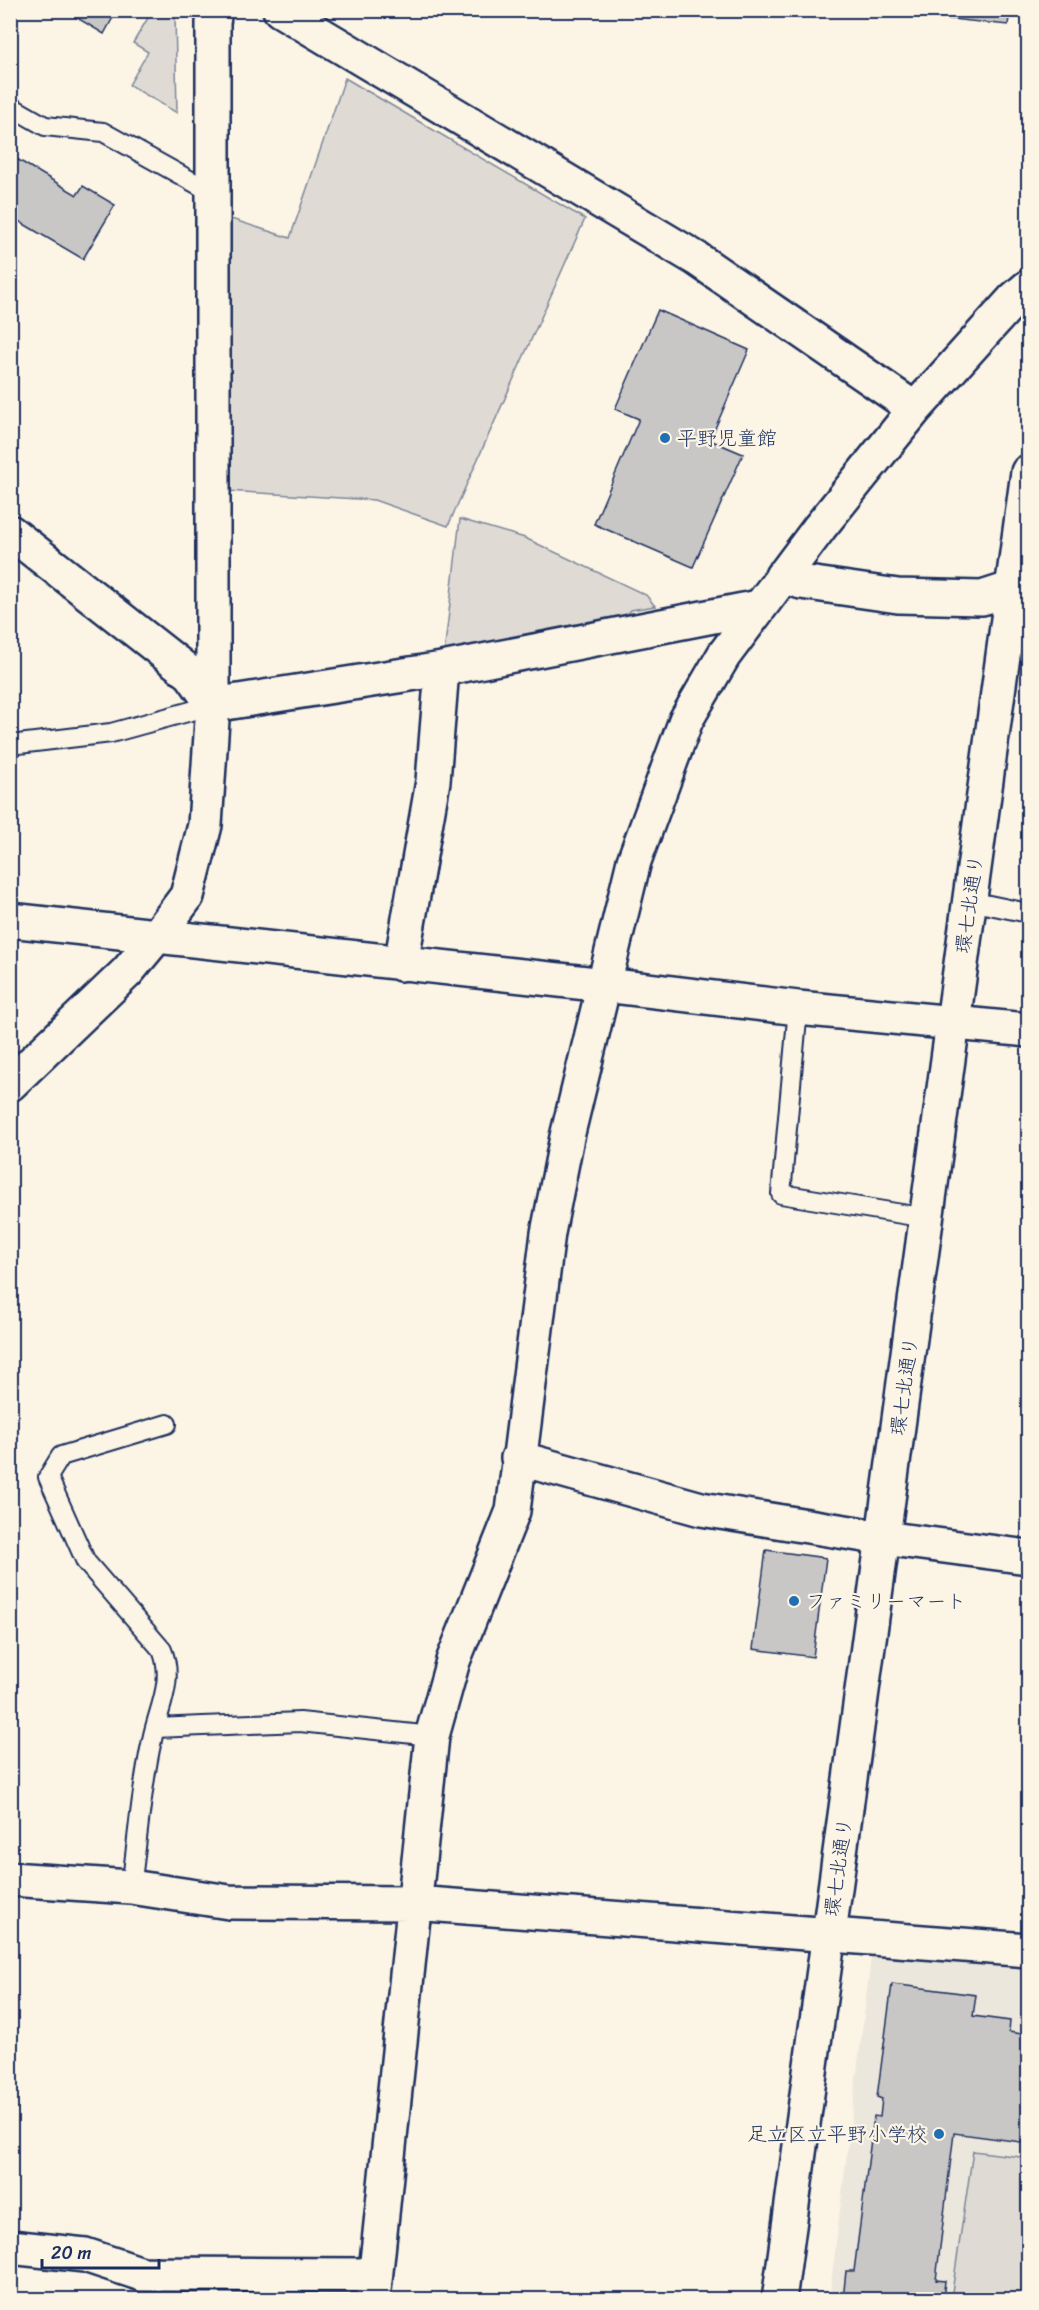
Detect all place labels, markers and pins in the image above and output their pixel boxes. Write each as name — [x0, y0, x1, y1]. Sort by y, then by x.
place label: 平野児童館 — [677, 421, 777, 456]
marker: 平野児童館 — [658, 431, 672, 445]
place label: ファミリーマート — [806, 1584, 966, 1619]
marker: ファミリーマート — [787, 1594, 801, 1608]
place label: 足立区立平野小学校 — [747, 2117, 927, 2152]
marker: 足立区立平野小学校 — [932, 2127, 946, 2141]

